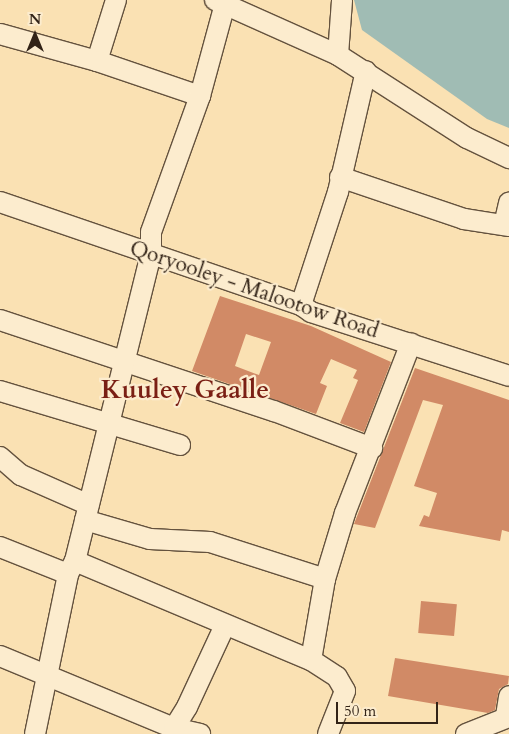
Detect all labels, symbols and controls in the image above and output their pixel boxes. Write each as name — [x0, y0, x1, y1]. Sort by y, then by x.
north arrow — [10, 10, 60, 60]
text: N — [29, 10, 41, 29]
street label: Qoryooley - Malootow Road — [126, 236, 382, 344]
district label: Kuuley Gaalle — [101, 374, 269, 406]
scale bar — [339, 692, 442, 724]
text: 50 m — [344, 701, 376, 721]

